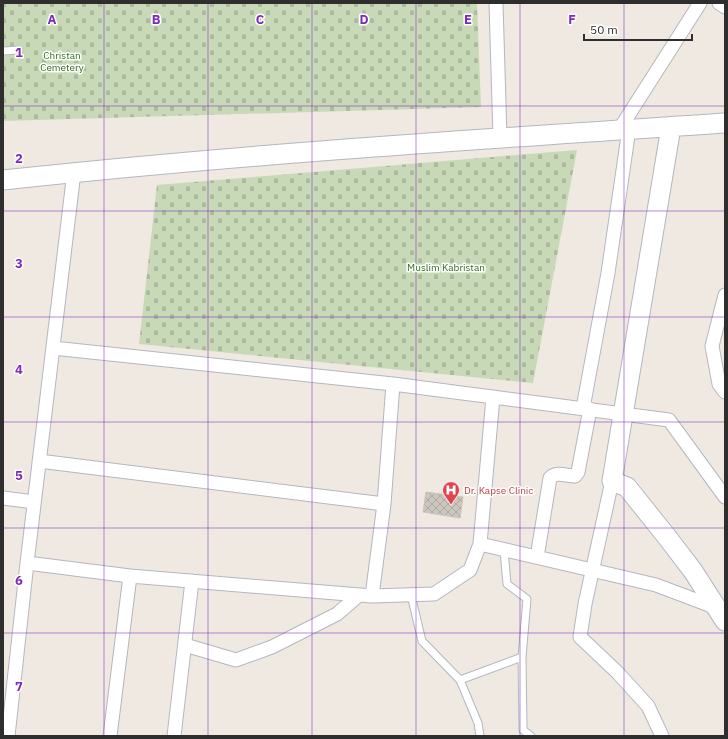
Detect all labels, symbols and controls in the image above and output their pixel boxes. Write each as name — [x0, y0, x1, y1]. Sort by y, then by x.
text: A — [48, 11, 57, 28]
text: B — [152, 11, 161, 28]
text: C — [256, 11, 265, 28]
text: D — [359, 11, 369, 28]
text: E — [464, 11, 472, 28]
text: F — [568, 11, 576, 28]
scale bar — [584, 16, 692, 42]
text: 50 m — [590, 22, 618, 37]
text: 1 — [15, 44, 23, 61]
park label: Christan Cemetery — [40, 49, 84, 74]
text: 2 — [15, 150, 23, 167]
text: 3 — [15, 255, 23, 272]
park label: Muslim Kabristan — [407, 261, 485, 274]
text: 4 — [15, 361, 23, 378]
text: 5 — [15, 467, 23, 484]
hospital icon: Dr. Kapse Clinic — [441, 480, 461, 505]
place label: Dr. Kapse Clinic — [464, 484, 533, 497]
text: 6 — [15, 572, 23, 589]
text: 7 — [15, 678, 23, 695]

